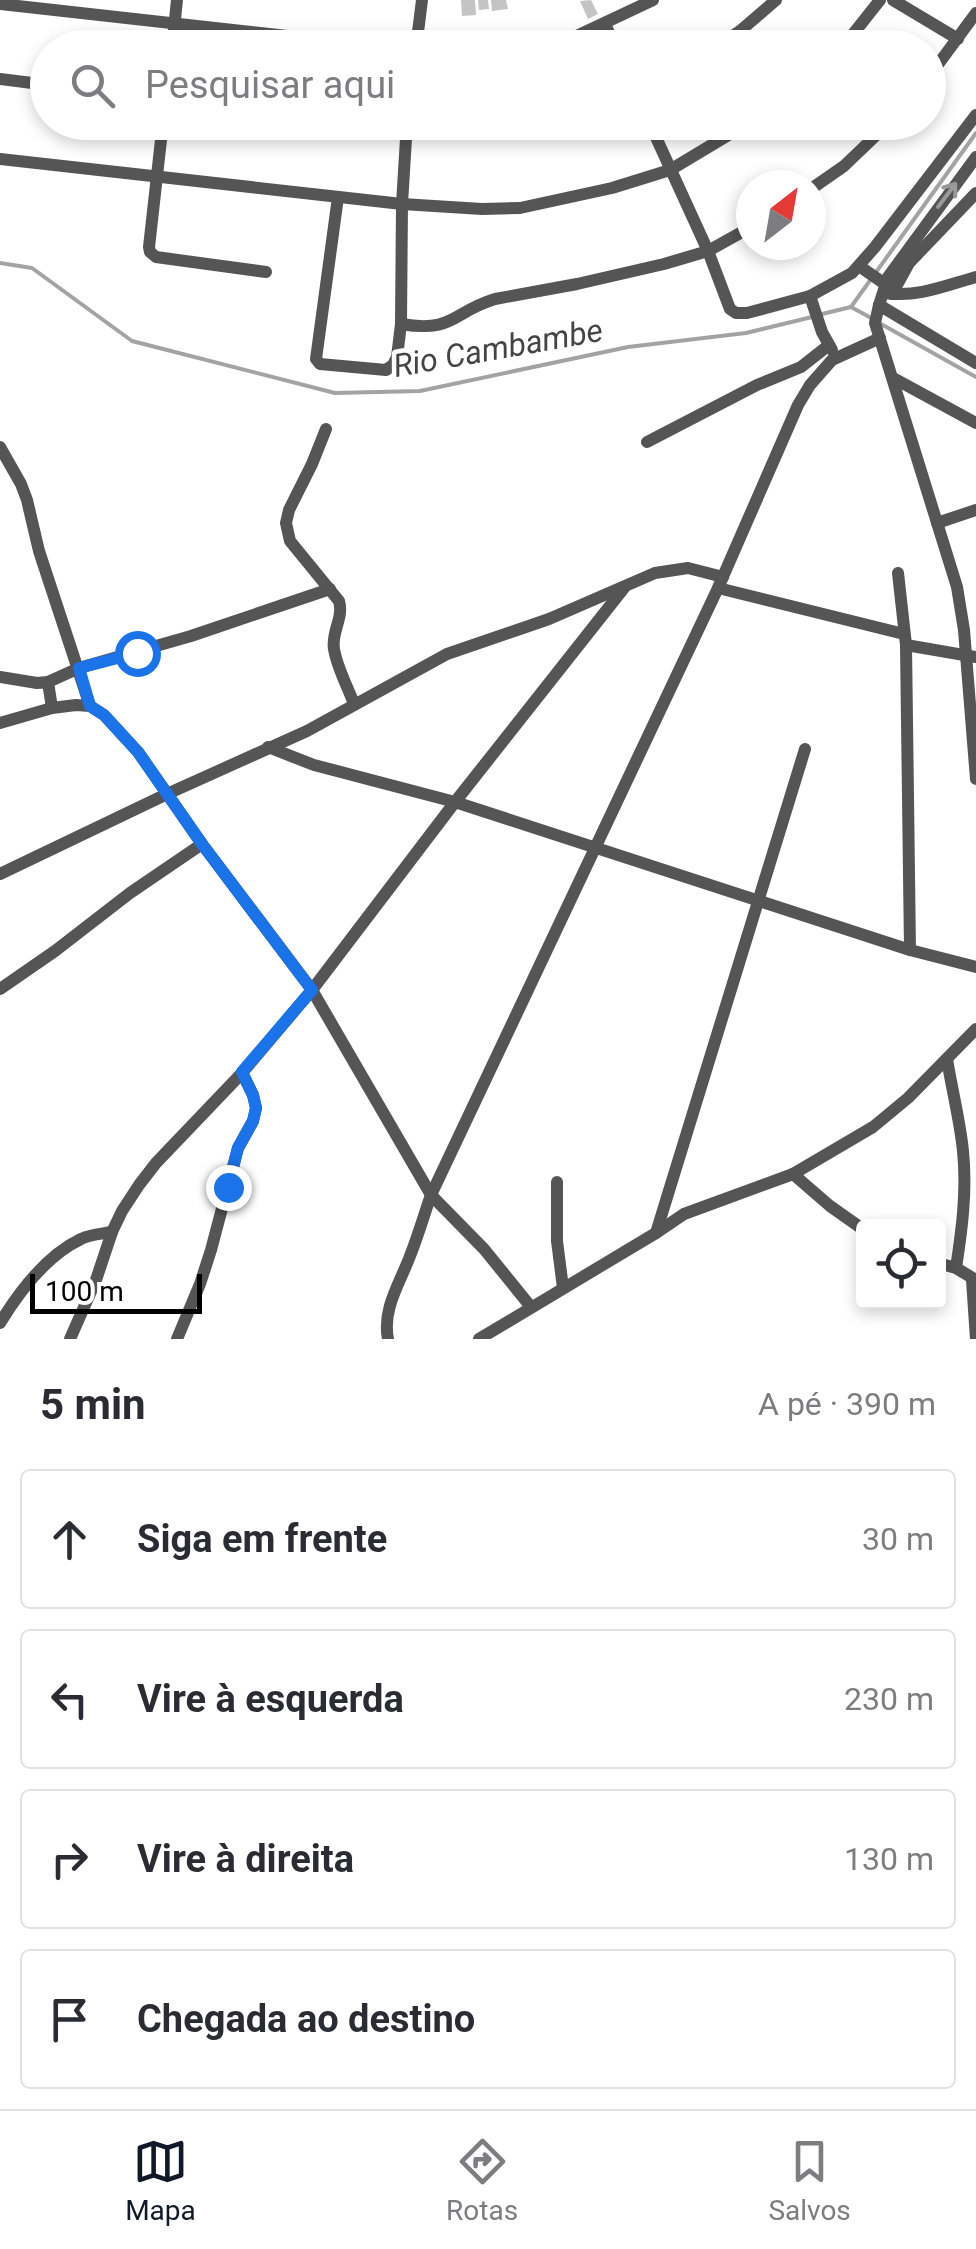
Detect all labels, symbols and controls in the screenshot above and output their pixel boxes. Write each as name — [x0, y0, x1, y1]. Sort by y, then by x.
search box — [30, 30, 946, 140]
icon: search — [65, 58, 120, 113]
text: Pesquisar aqui — [145, 63, 395, 107]
north arrow — [736, 170, 826, 260]
one-way arrow — [937, 182, 958, 209]
water label: Rio Cambambe — [390, 311, 606, 385]
route start — [115, 631, 161, 677]
route end — [206, 1165, 252, 1211]
map controls — [856, 1219, 946, 1309]
button: locate — [856, 1219, 946, 1309]
scale bar — [30, 1269, 202, 1314]
text: 100 m — [45, 1275, 124, 1308]
text: 5 min — [40, 1380, 146, 1429]
text: A pé · 390 m — [758, 1385, 936, 1423]
icon: ahead — [42, 1512, 97, 1567]
text: Siga em frente — [137, 1517, 387, 1561]
text: 30 m — [862, 1520, 934, 1558]
icon: left — [42, 1672, 97, 1727]
text: Vire à esquerda — [137, 1677, 404, 1721]
text: 230 m — [844, 1680, 934, 1718]
icon: right — [42, 1832, 97, 1887]
text: Vire à direita — [137, 1837, 354, 1881]
text: 130 m — [844, 1840, 934, 1878]
icon: arrive — [42, 1992, 97, 2047]
text: Chegada ao destino — [137, 1997, 475, 2041]
tab: Mapa — [125, 2134, 196, 2227]
tab: Rotas — [446, 2134, 518, 2227]
tab: Salvos — [768, 2134, 851, 2227]

